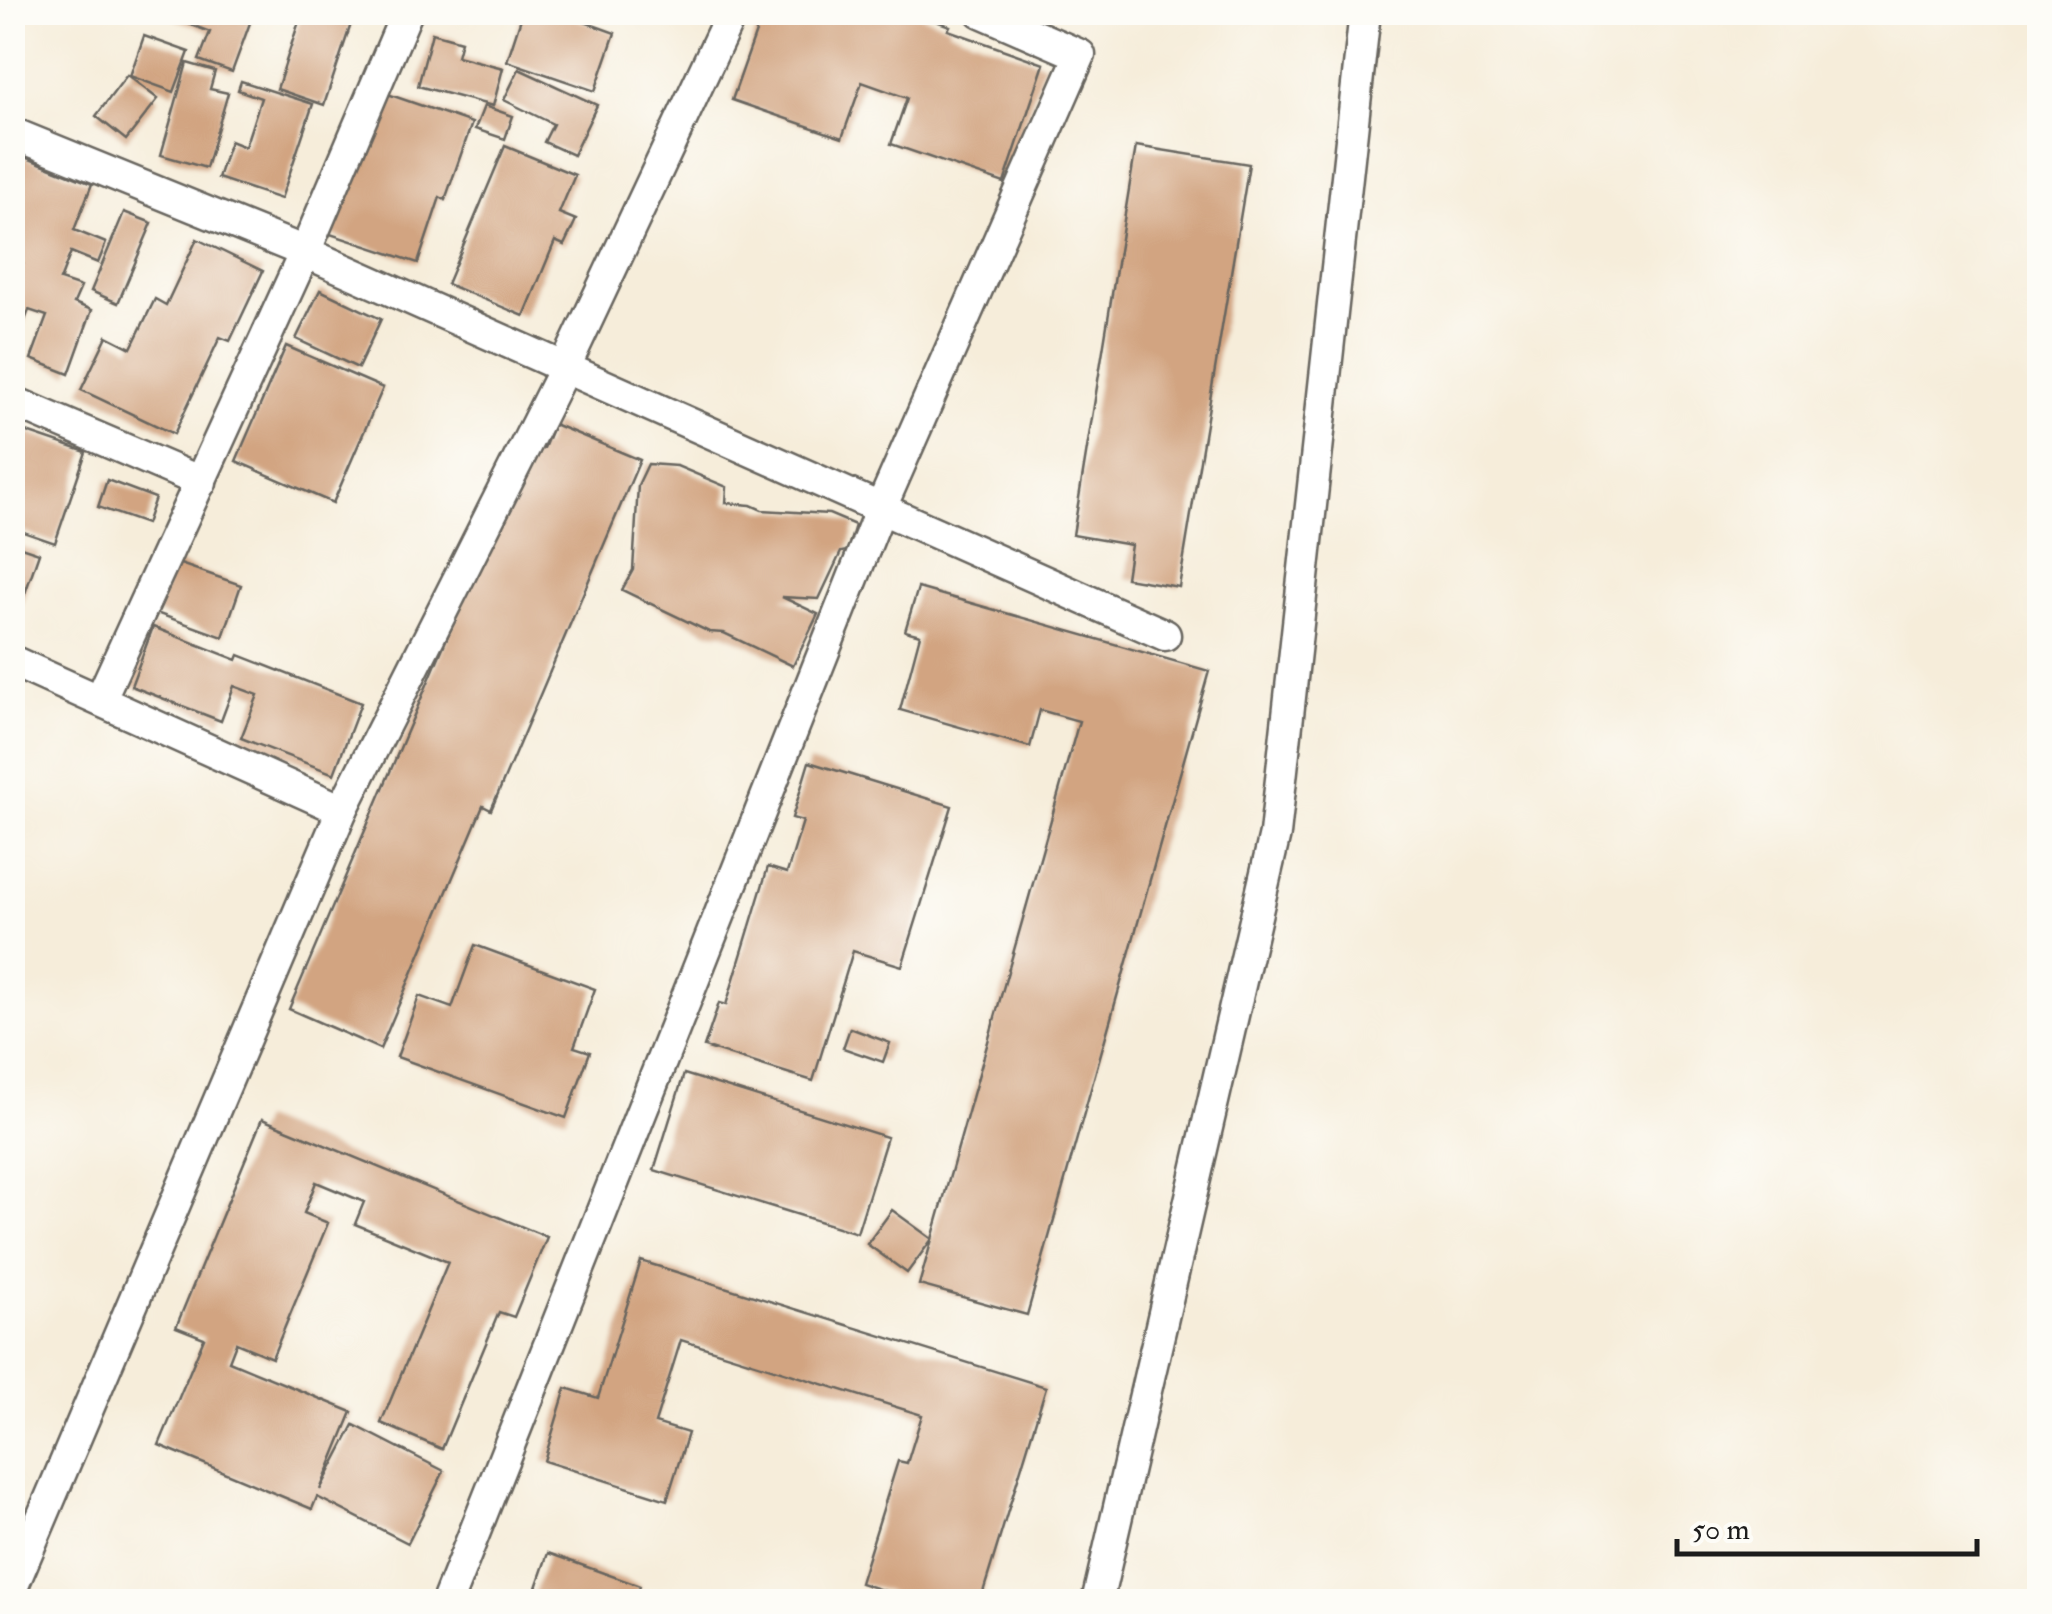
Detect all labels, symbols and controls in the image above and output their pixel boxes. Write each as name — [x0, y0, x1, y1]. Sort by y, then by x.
scale bar — [1677, 1494, 1977, 1556]
text: 50 m — [1692, 1511, 1750, 1548]

